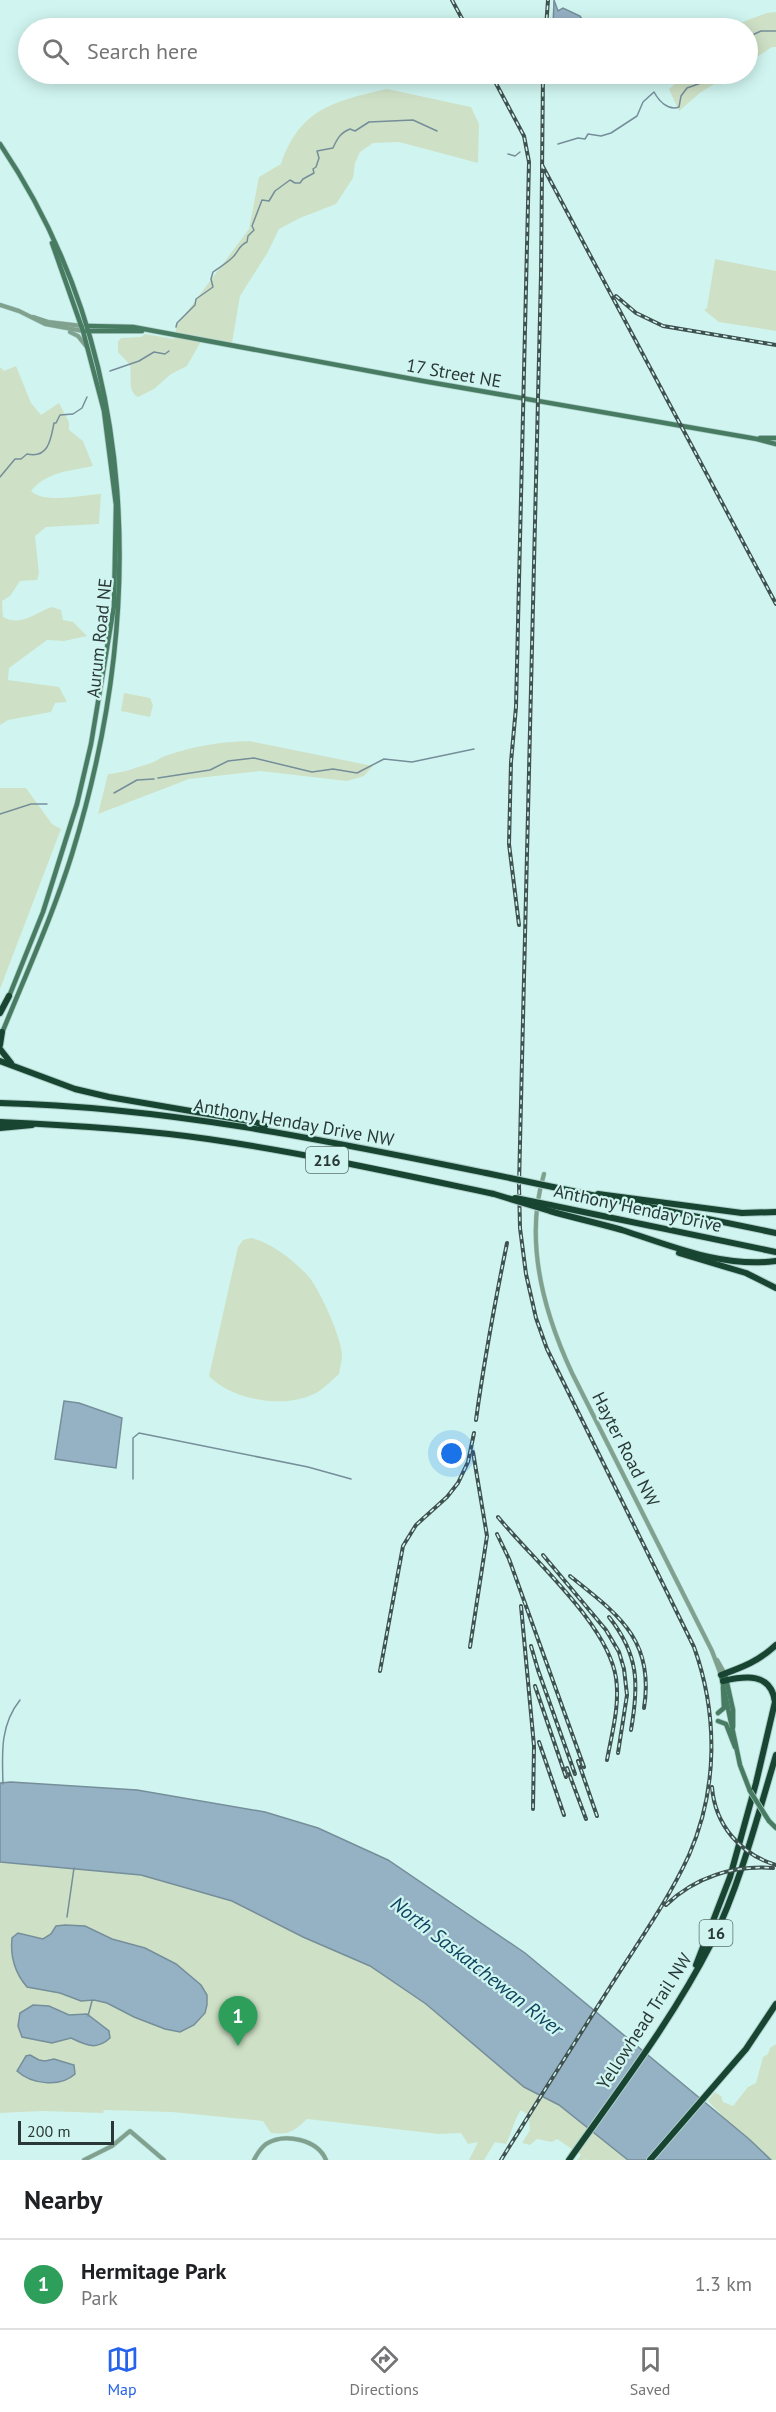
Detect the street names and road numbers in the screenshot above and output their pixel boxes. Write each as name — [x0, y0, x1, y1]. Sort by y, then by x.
street label: 17 Street NE — [405, 353, 503, 393]
street label: Aurum Road NE — [81, 577, 117, 699]
street label: Anthony Henday Drive NW — [192, 1093, 396, 1151]
road number: 216 — [306, 1147, 348, 1173]
street label: Anthony Henday Drive — [552, 1179, 724, 1237]
street label: Hayter Road NW — [587, 1388, 665, 1510]
road number: 16 — [700, 1920, 732, 1946]
street label: Yellowhead Trail NW — [591, 1949, 697, 2093]

